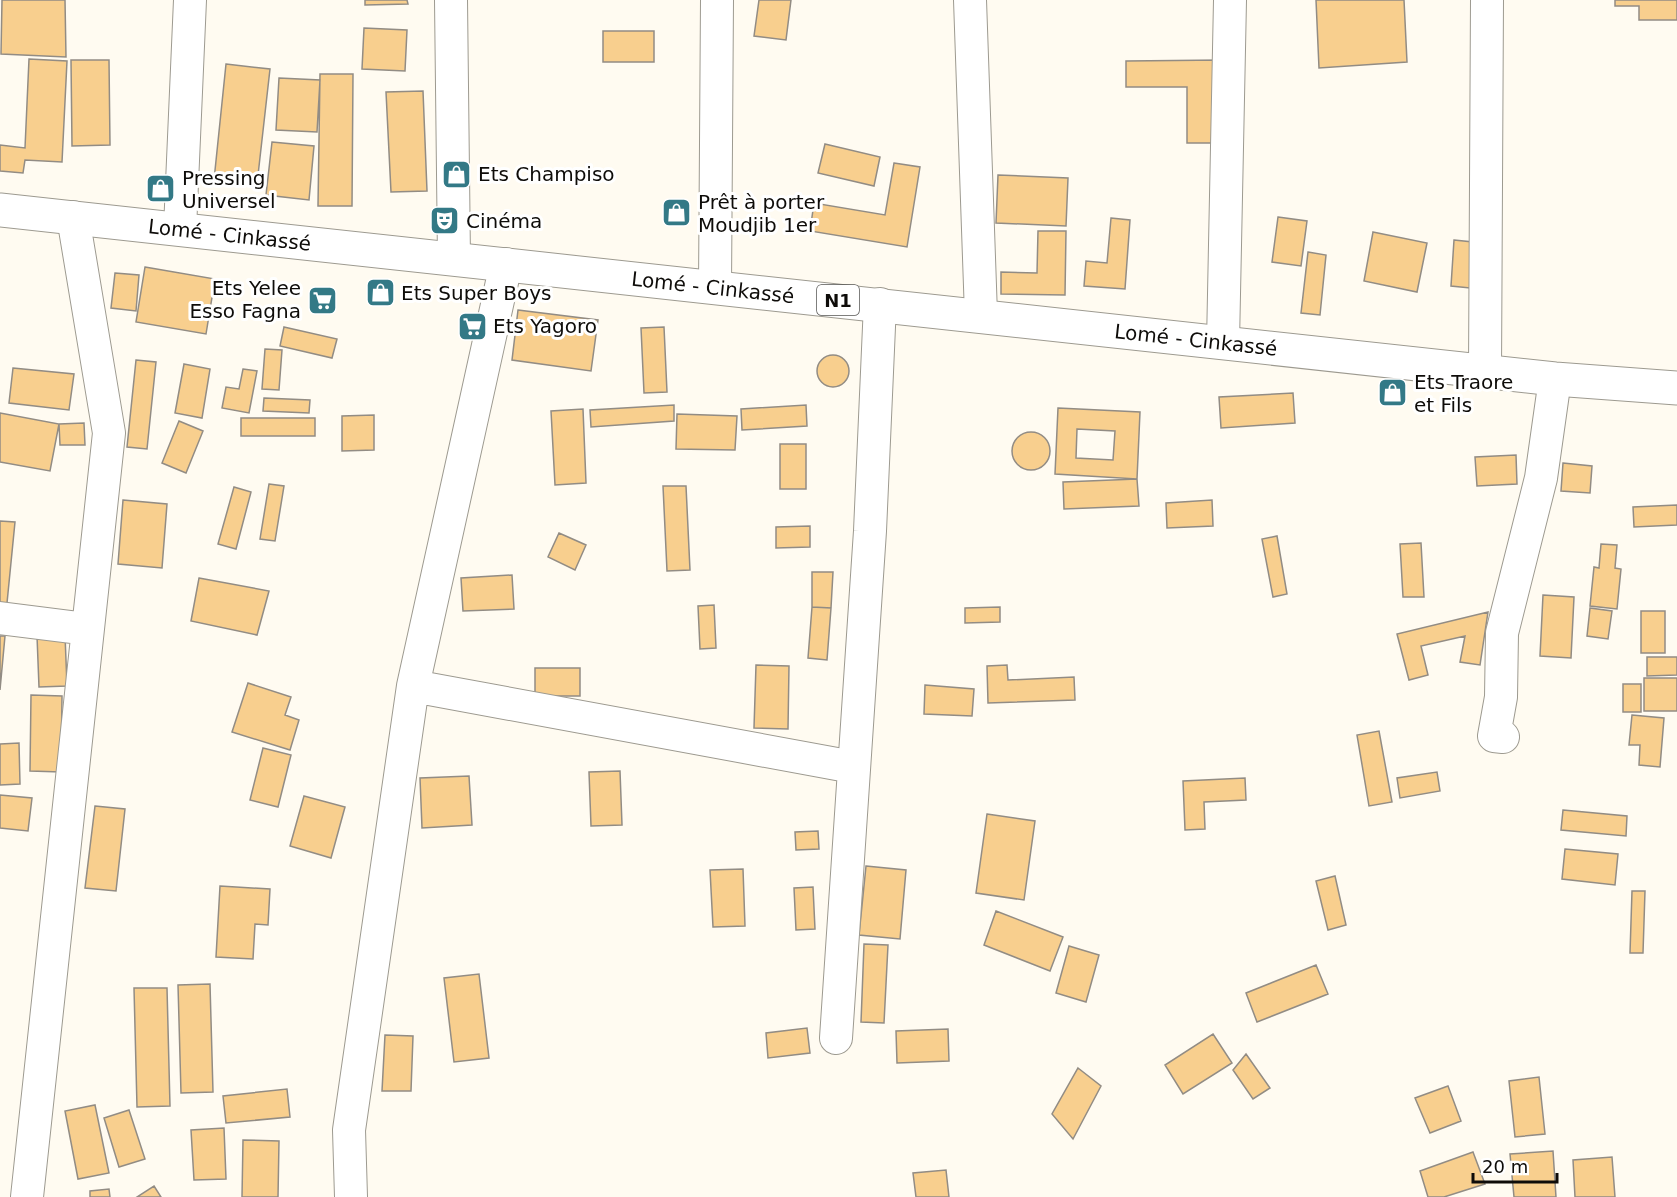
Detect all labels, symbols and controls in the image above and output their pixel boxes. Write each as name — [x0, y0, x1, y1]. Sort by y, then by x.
shop icon: Ets Champiso — [441, 158, 473, 190]
place label: Ets Champiso — [478, 162, 615, 186]
place label: Pressing Universel — [182, 166, 276, 213]
shop icon: Pressing Universel — [145, 173, 177, 205]
place label: Prêt à porter Moudjib 1er — [698, 190, 825, 237]
shop icon: Prêt à porter Moudjib 1er — [661, 197, 693, 229]
theatre icon: Cinéma — [429, 205, 461, 237]
place label: Cinéma — [466, 209, 542, 233]
street label: Lomé - Cinkassé — [147, 214, 312, 256]
street label: Lomé - Cinkassé — [630, 267, 795, 308]
place label: Ets Yelee Esso Fagna — [189, 276, 301, 323]
shop icon: Ets Super Boys — [364, 277, 396, 309]
place label: Ets Super Boys — [401, 281, 551, 305]
supermarket icon: Ets Yelee Esso Fagna — [306, 284, 338, 316]
road number: N1 — [817, 285, 859, 315]
supermarket icon: Ets Yagoro — [456, 310, 488, 342]
place label: Ets Yagoro — [493, 314, 597, 338]
street label: Lomé - Cinkassé — [1113, 319, 1279, 361]
place label: Ets Traore et Fils — [1414, 370, 1513, 417]
shop icon: Ets Traore et Fils — [1377, 377, 1409, 409]
scale bar — [1473, 1146, 1557, 1184]
text: 20 m — [1482, 1156, 1528, 1177]

